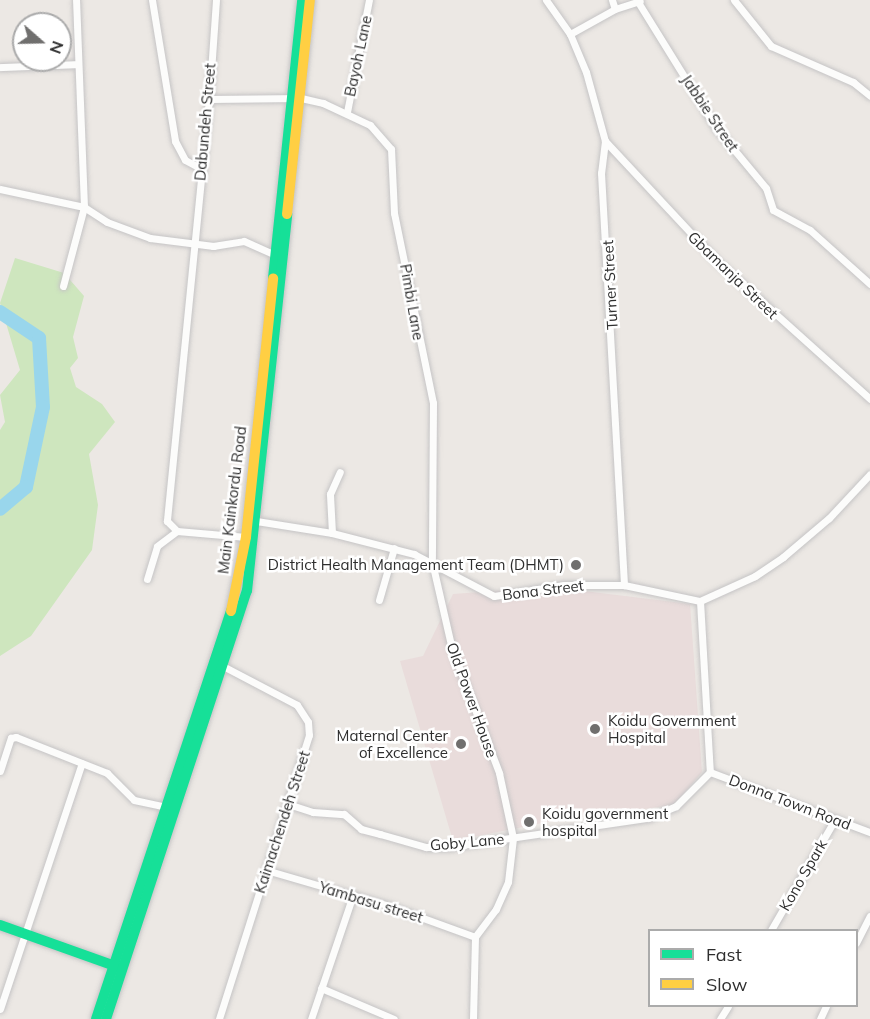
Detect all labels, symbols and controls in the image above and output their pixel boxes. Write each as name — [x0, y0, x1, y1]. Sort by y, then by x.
north arrow — [12, 12, 72, 72]
street label: Bayoh Lane — [341, 14, 375, 98]
text: N — [46, 38, 69, 57]
street label: Dabundeh Street — [191, 62, 219, 182]
street label: Jabbie Street — [678, 71, 742, 155]
street label: Gbamanja Street — [684, 228, 782, 322]
street label: Turner Street — [599, 240, 621, 330]
street label: Pimbi Lane — [396, 262, 428, 342]
street label: Main Kainkordu Road — [214, 425, 250, 575]
place label: District Health Management Team (DHMT) — [268, 556, 564, 574]
marker: District Health Management Team (DHMT) — [569, 558, 583, 572]
street label: Bona Street — [501, 576, 585, 604]
street label: Old Power House — [443, 640, 501, 760]
place label: Koidu Government Hospital — [608, 711, 736, 746]
marker: Koidu Government Hospital — [586, 720, 604, 738]
place label: Maternal Center of Excellence — [337, 726, 448, 761]
marker: Maternal Center of Excellence — [452, 735, 470, 753]
street label: Kaimachendeh Street — [250, 748, 314, 896]
street label: Donna Town Road — [726, 770, 854, 834]
place label: Koidu government hospital — [542, 804, 668, 839]
marker: Koidu government hospital — [520, 813, 538, 831]
street label: Goby Lane — [429, 830, 505, 854]
street label: Kono Spark — [775, 836, 831, 914]
street label: Yambasu street — [317, 878, 425, 926]
legend — [648, 929, 858, 1007]
text: Fast — [706, 943, 742, 966]
text: Slow — [706, 973, 747, 996]

